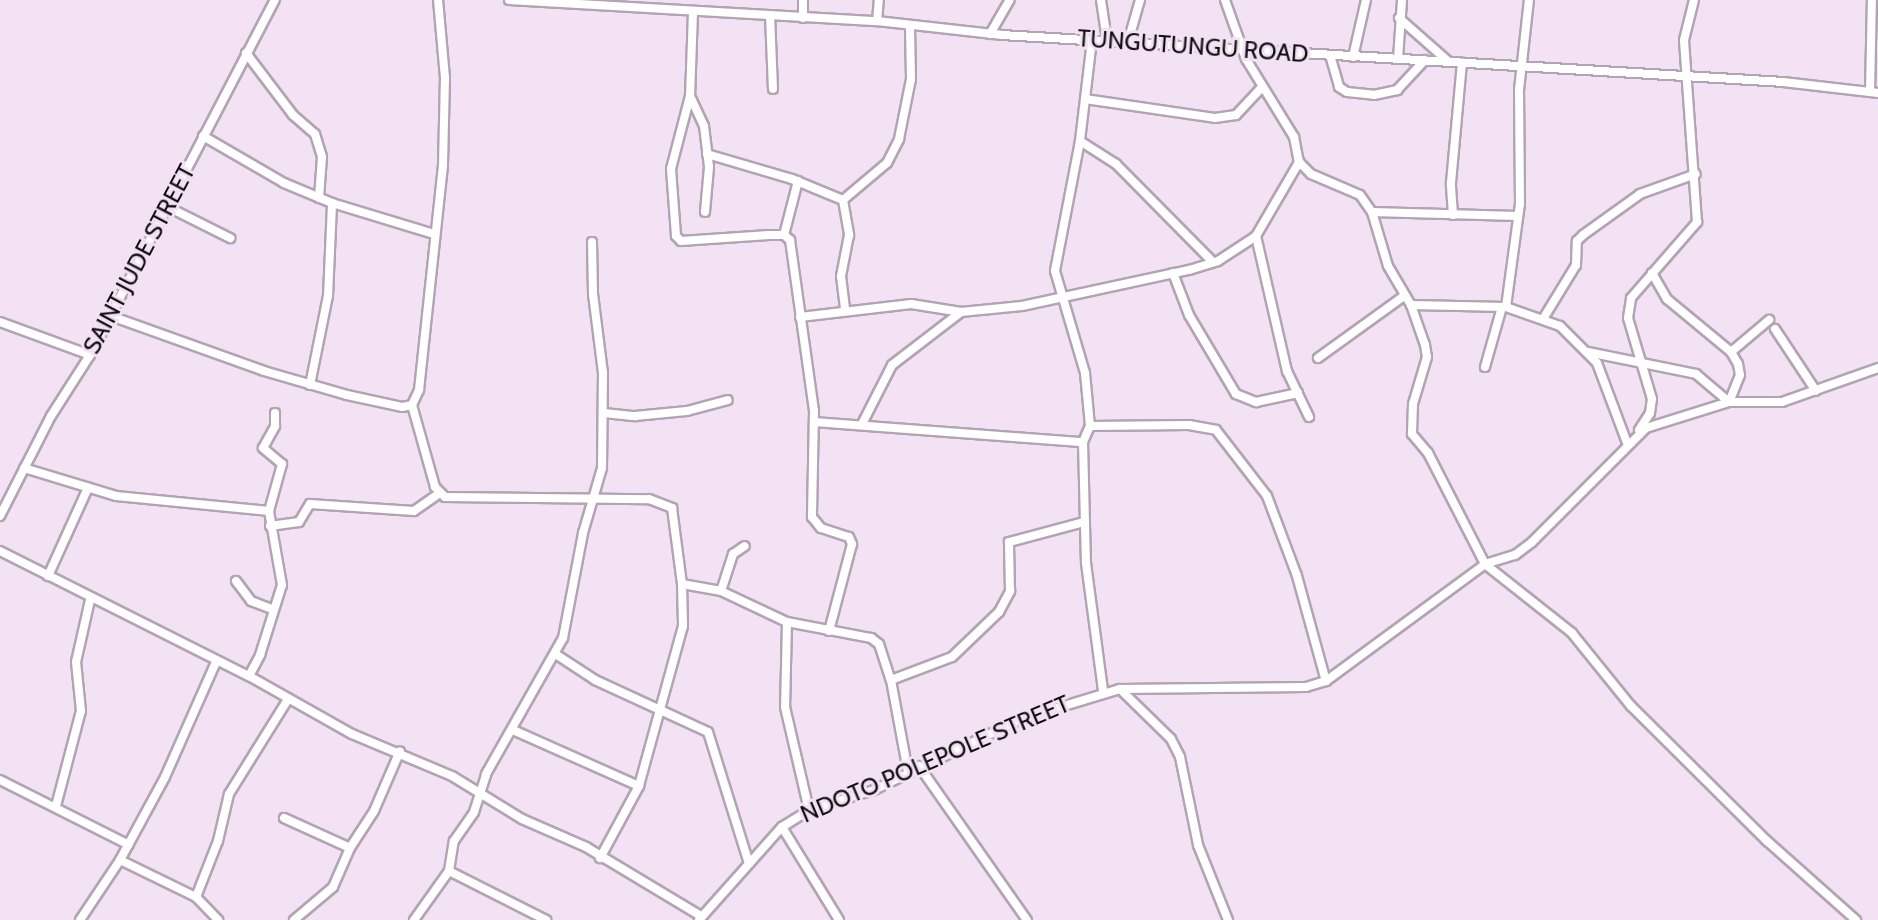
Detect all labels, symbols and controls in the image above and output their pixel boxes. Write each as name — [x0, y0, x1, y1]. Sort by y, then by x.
street label: TUNGUTUNGU ROAD — [1077, 24, 1309, 68]
street label: SAINT JUDE STREET — [77, 159, 201, 359]
street label: NDOTO POLEPOLE STREET — [796, 689, 1074, 829]

